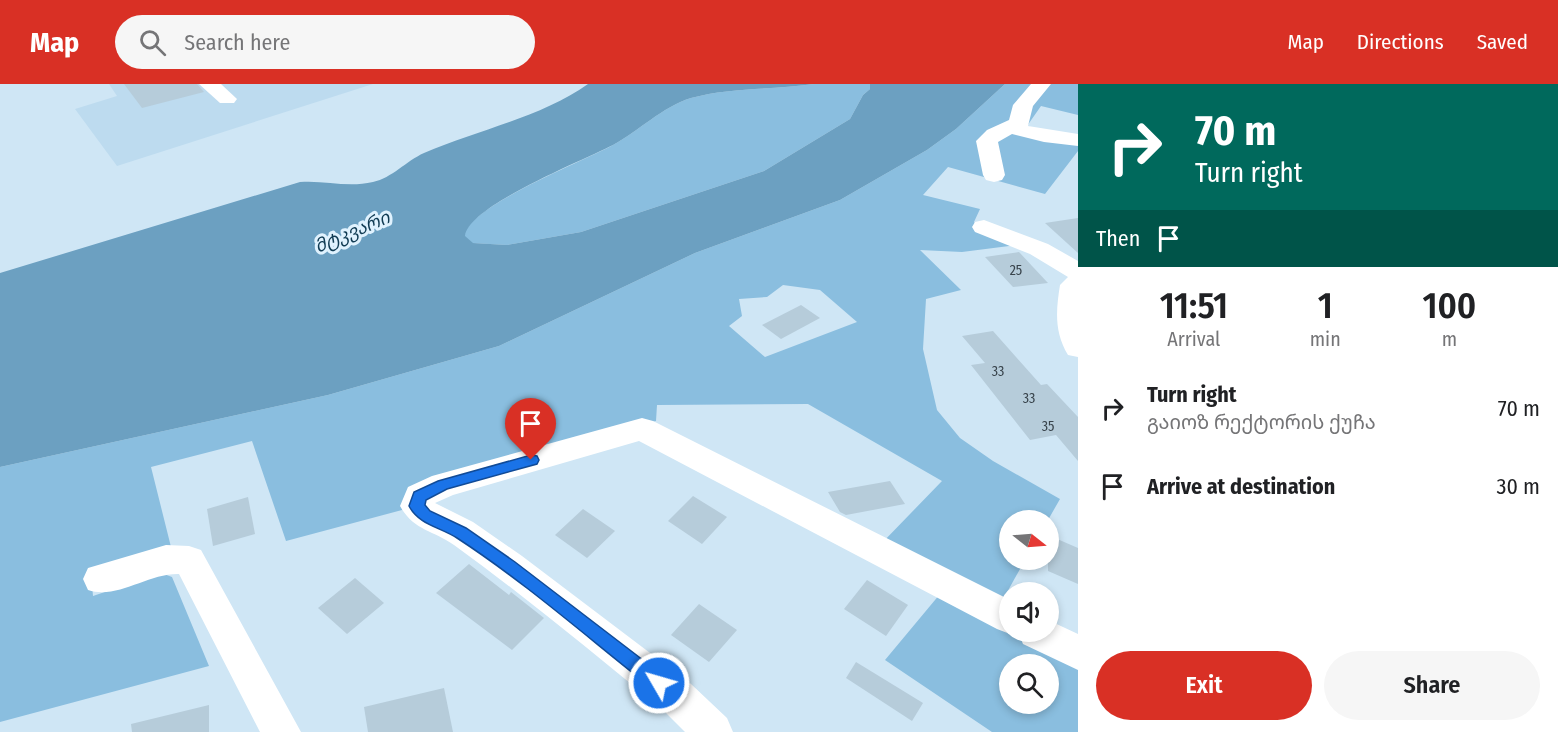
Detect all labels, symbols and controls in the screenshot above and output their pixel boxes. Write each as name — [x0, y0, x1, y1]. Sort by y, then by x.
search box — [115, 15, 535, 69]
text: Map — [30, 26, 79, 59]
icon: search — [136, 26, 169, 59]
text: Search here — [184, 29, 290, 56]
text: Map — [1287, 29, 1324, 55]
text: Directions — [1357, 29, 1444, 55]
text: Saved — [1477, 29, 1528, 55]
text: 70 m — [1195, 106, 1276, 156]
icon: right — [1096, 108, 1174, 186]
text: Turn right — [1195, 157, 1303, 189]
water label: მტკვარი — [311, 206, 393, 258]
icon: arrive — [1152, 222, 1185, 255]
text: Then — [1096, 225, 1140, 252]
house number: 25 — [1010, 262, 1022, 279]
text: 11:51 — [1160, 284, 1228, 328]
text: 1 — [1318, 284, 1333, 328]
text: 100 — [1422, 284, 1476, 328]
text: Arrival — [1167, 327, 1220, 351]
text: min — [1310, 327, 1341, 351]
text: m — [1442, 327, 1457, 351]
house number: 33 — [992, 363, 1004, 380]
text: Turn right — [1147, 381, 1236, 408]
house number: 33 — [1023, 390, 1035, 407]
icon: right — [1096, 392, 1129, 425]
text: 70 m — [1498, 395, 1540, 422]
pin — [505, 398, 556, 460]
icon: arrive — [514, 407, 547, 440]
text: გაიოზ რექტორის ქუჩა — [1147, 410, 1376, 434]
house number: 35 — [1042, 418, 1054, 435]
icon: arrive — [1096, 470, 1129, 503]
text: Arrive at destination — [1147, 473, 1335, 500]
text: 30 m — [1497, 473, 1540, 500]
north arrow — [999, 510, 1059, 570]
map controls — [999, 510, 1059, 714]
button: sound — [999, 582, 1059, 642]
position arrow — [627, 651, 691, 715]
button: Exit — [1096, 651, 1312, 720]
button: Share — [1324, 651, 1540, 720]
button: search — [999, 654, 1059, 714]

